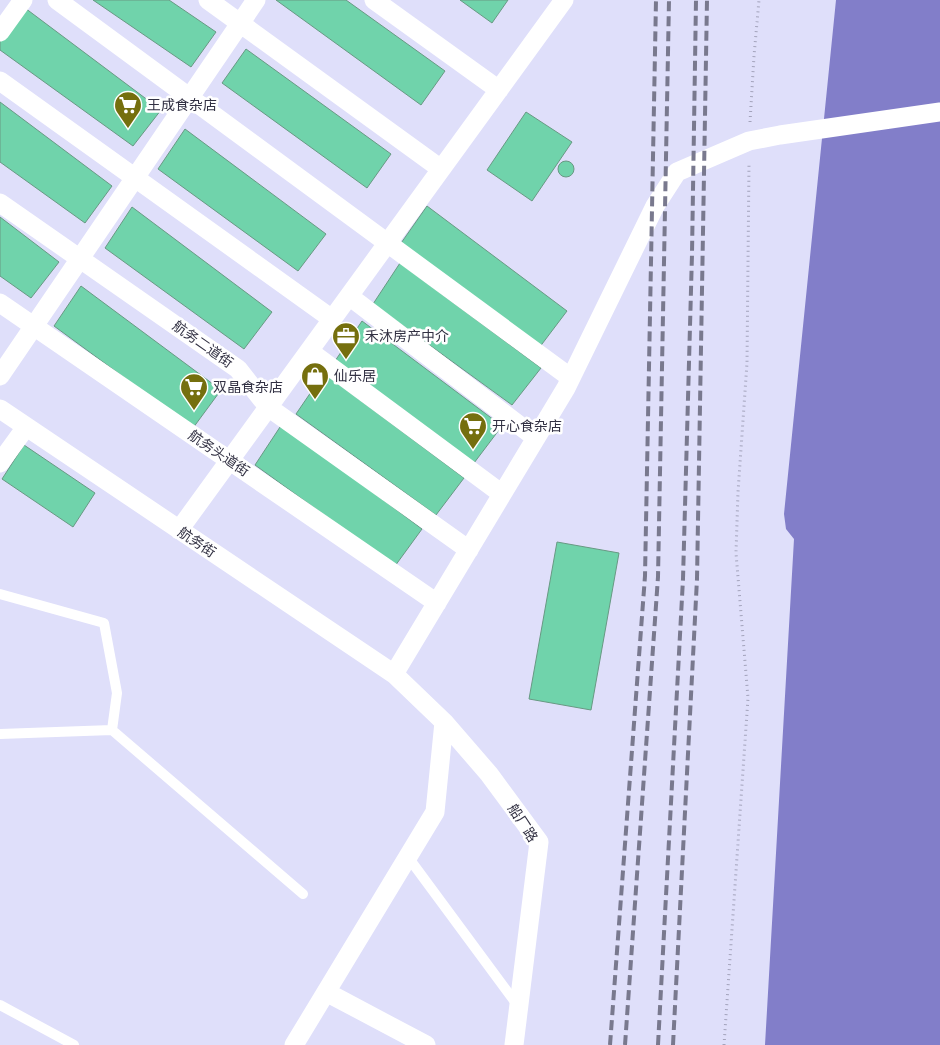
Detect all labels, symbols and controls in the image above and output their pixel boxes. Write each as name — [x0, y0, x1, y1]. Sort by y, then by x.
supermarket icon: 王成食杂店 — [113, 90, 143, 129]
place label: 王成食杂店 — [147, 97, 217, 113]
street label: 航务二道街 — [170, 317, 236, 371]
office icon: 禾沐房产中介 — [331, 321, 361, 360]
place label: 禾沐房产中介 — [365, 328, 449, 344]
shop icon: 仙乐居 — [300, 361, 330, 400]
place label: 仙乐居 — [334, 368, 376, 384]
supermarket icon: 双晶食杂店 — [179, 372, 209, 411]
place label: 双晶食杂店 — [213, 379, 283, 395]
supermarket icon: 开心食杂店 — [458, 411, 488, 450]
place label: 开心食杂店 — [492, 418, 562, 434]
street label: 航务头道街 — [186, 427, 252, 479]
street label: 航务街 — [175, 524, 219, 560]
street label: 船厂路 — [505, 801, 541, 845]

